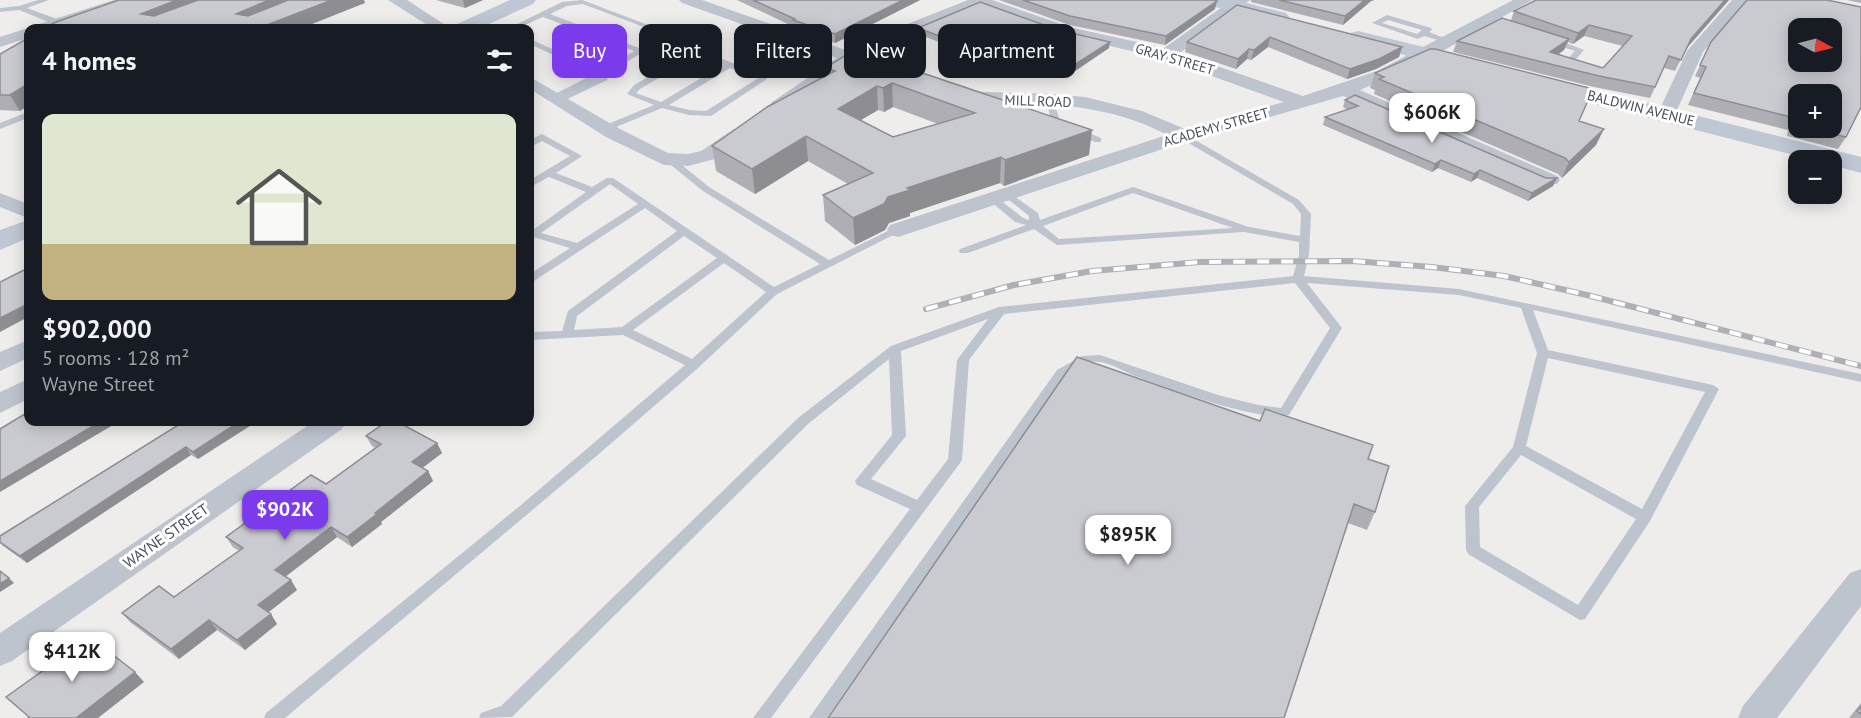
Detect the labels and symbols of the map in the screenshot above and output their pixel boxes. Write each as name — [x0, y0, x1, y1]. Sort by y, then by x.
north arrow — [1788, 18, 1842, 72]
street label: GRAY STREET — [1133, 39, 1217, 79]
street label: BALDWIN AVENUE — [1585, 86, 1697, 130]
street label: MILL ROAD — [1004, 91, 1072, 111]
pin: $606K — [1390, 93, 1474, 144]
street label: ACADEMY STREET — [1161, 103, 1271, 151]
pin: $902K — [243, 490, 327, 541]
street label: WAYNE STREET — [119, 499, 213, 572]
pin: $895K — [1086, 515, 1170, 566]
pin: $412K — [30, 632, 114, 683]

